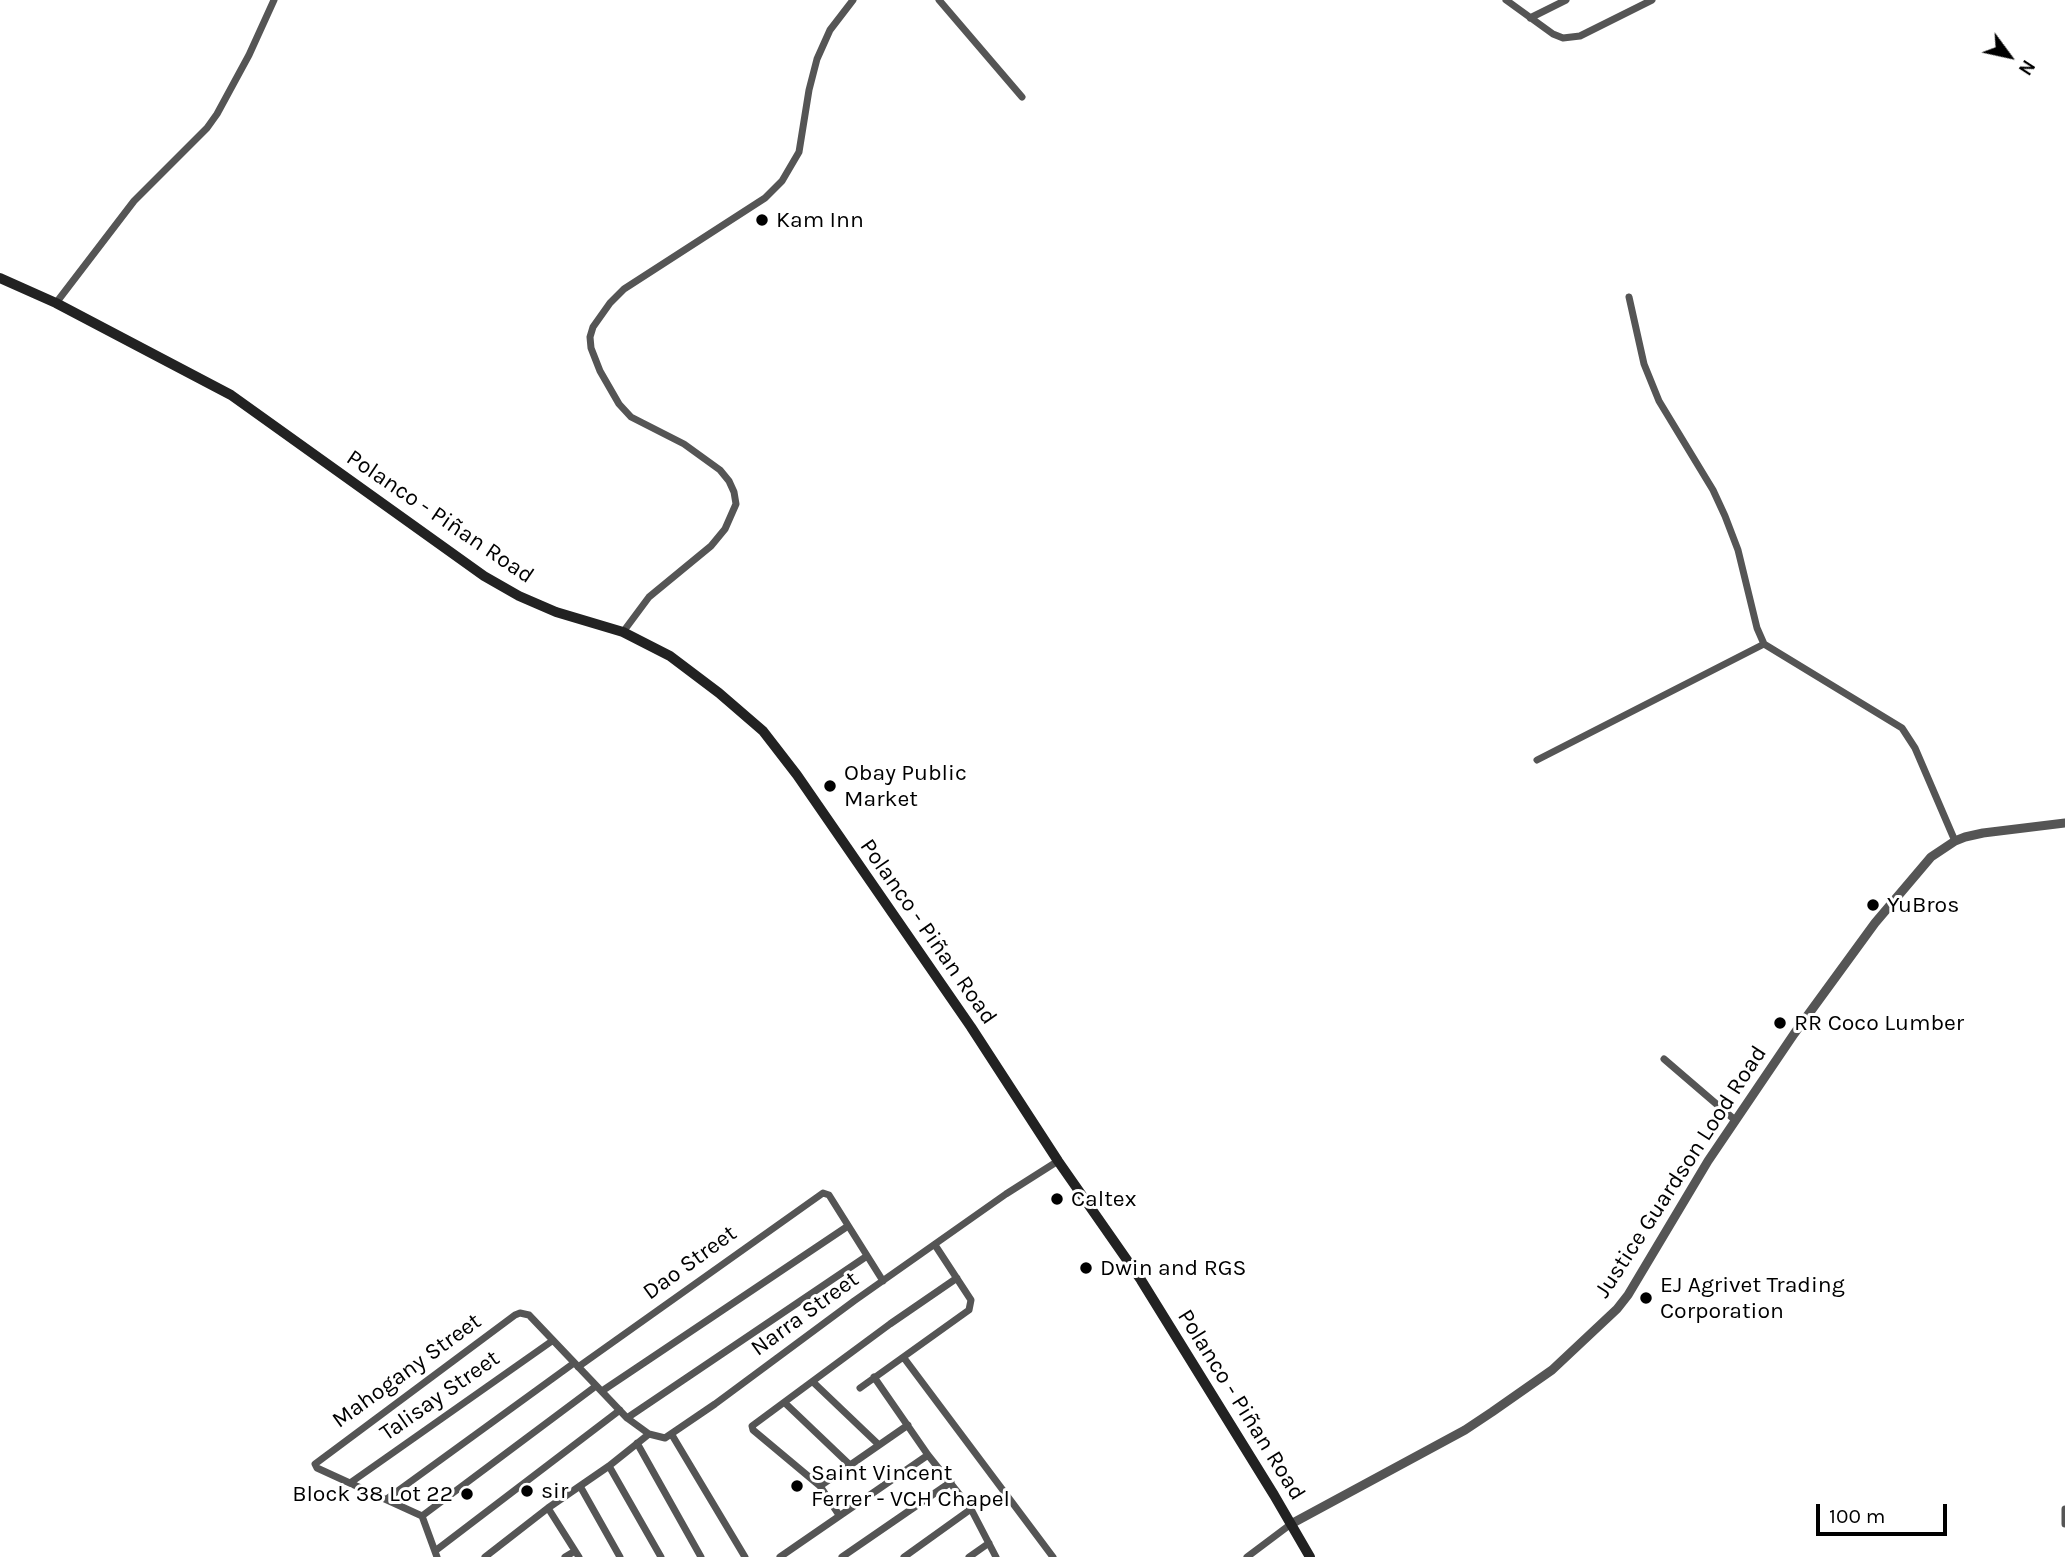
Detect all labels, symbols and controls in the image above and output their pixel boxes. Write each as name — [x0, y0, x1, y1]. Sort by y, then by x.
north arrow — [1974, 21, 2044, 91]
text: N — [2014, 56, 2040, 79]
place label: Kam Inn — [776, 206, 864, 234]
marker: Kam Inn — [754, 212, 770, 228]
street label: Polanco - Piñan Road — [341, 444, 539, 590]
place label: Obay Public Market — [844, 759, 967, 813]
marker: Obay Public Market — [822, 778, 838, 794]
street label: Polanco - Piñan Road — [854, 834, 1002, 1030]
place label: YuBros — [1887, 891, 1959, 919]
marker: YuBros — [1865, 897, 1881, 913]
place label: RR Coco Lumber — [1794, 1009, 1964, 1037]
marker: RR Coco Lumber — [1772, 1015, 1788, 1031]
street label: Justice Guardson Lood Road — [1589, 1041, 1773, 1303]
place label: Caltex — [1071, 1185, 1136, 1213]
marker: Caltex — [1049, 1191, 1065, 1207]
street label: Dao Street — [638, 1220, 742, 1306]
place label: Dwin and RGS — [1100, 1254, 1246, 1282]
marker: Dwin and RGS — [1078, 1260, 1094, 1276]
street label: Narra Street — [746, 1266, 864, 1362]
place label: EJ Agrivet Trading Corporation — [1660, 1271, 1845, 1325]
marker: EJ Agrivet Trading Corporation — [1638, 1290, 1654, 1306]
street label: Polanco - Piñan Road — [1171, 1304, 1311, 1506]
street label: Mahogany Street — [327, 1308, 487, 1434]
street label: Talisay Street — [375, 1345, 505, 1447]
place label: Saint Vincent Ferrer - VCH Chapel — [811, 1459, 1010, 1513]
place label: sir — [541, 1477, 568, 1505]
marker: Saint Vincent Ferrer - VCH Chapel — [789, 1478, 805, 1494]
place label: Block 38 Lot 22 — [292, 1480, 453, 1508]
marker: sir — [519, 1483, 535, 1499]
marker: Block 38 Lot 22 — [459, 1486, 475, 1502]
scale bar — [1820, 1490, 1951, 1534]
text: 100 m — [1829, 1504, 1886, 1528]

